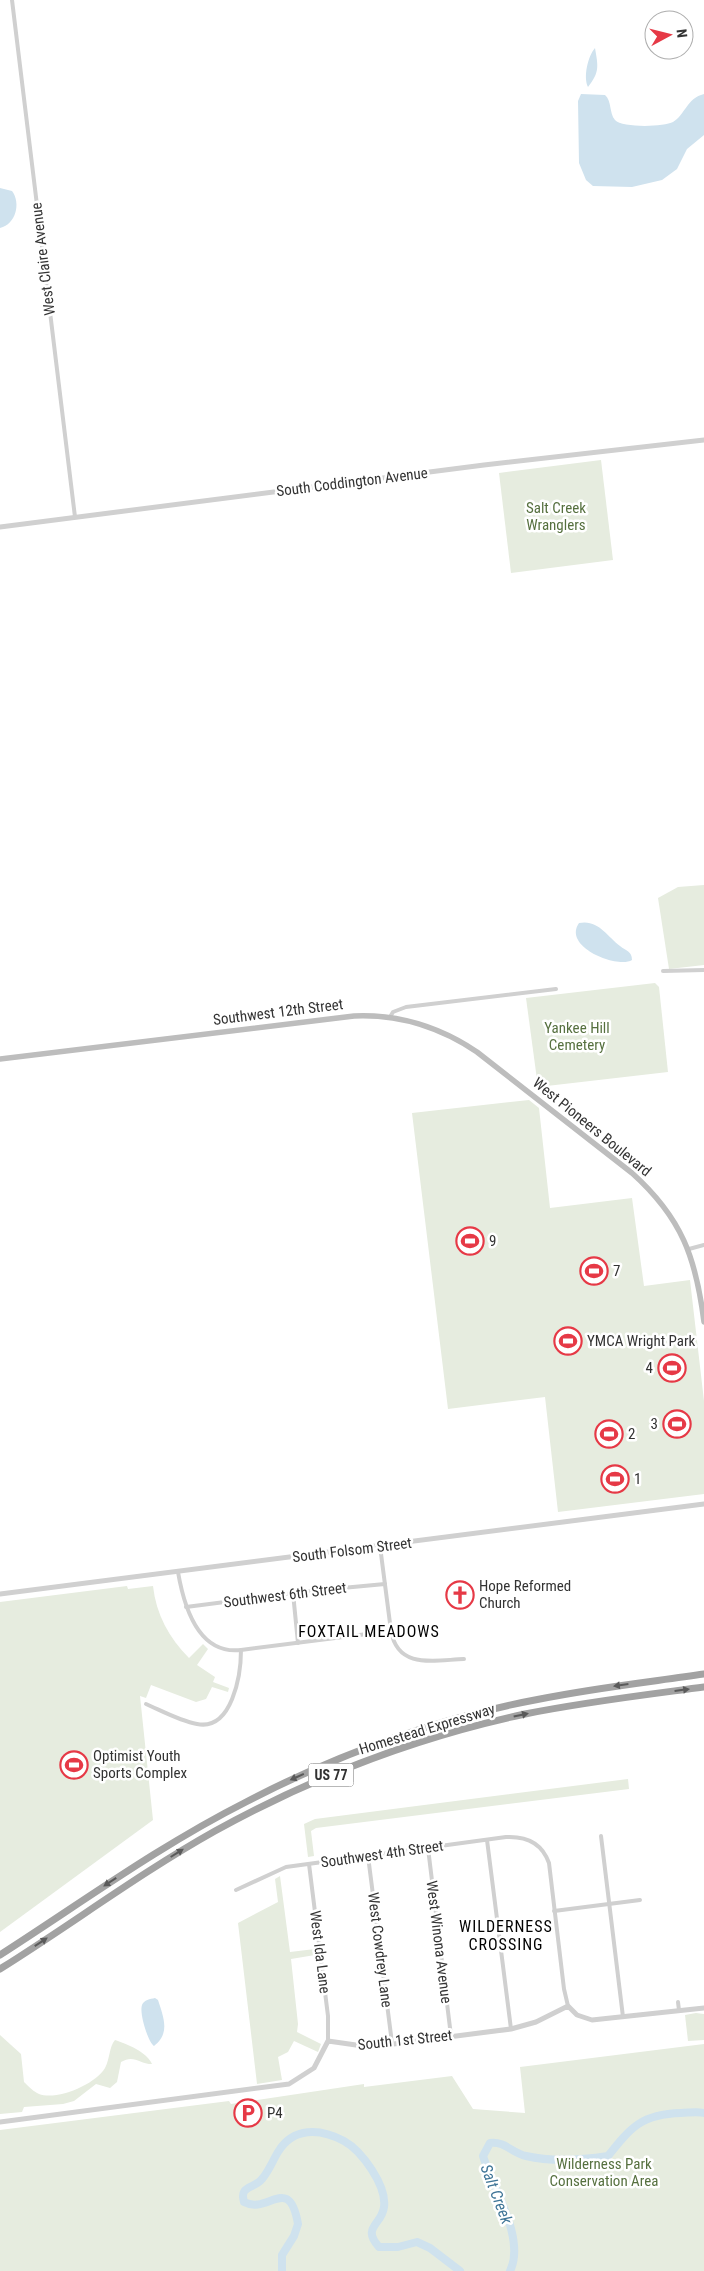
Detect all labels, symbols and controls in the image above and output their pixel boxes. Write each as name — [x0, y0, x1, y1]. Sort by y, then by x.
north arrow — [644, 10, 694, 60]
text: N — [673, 28, 690, 39]
street label: West Claire Avenue — [27, 202, 59, 316]
street label: South Coddington Avenue — [275, 464, 429, 500]
park label: Salt Creek Wranglers — [526, 499, 586, 534]
street label: Southwest 12th Street — [212, 995, 344, 1029]
park label: Yankee Hill Cemetery — [544, 1019, 610, 1054]
street label: West Pioneers Boulevard — [529, 1074, 655, 1180]
sports icon: 9 — [455, 1226, 485, 1256]
place label: 9 — [489, 1232, 496, 1250]
sports icon: 7 — [579, 1256, 609, 1286]
place label: 7 — [613, 1262, 620, 1280]
sports icon: YMCA Wright Park — [553, 1326, 583, 1356]
place label: YMCA Wright Park — [587, 1332, 696, 1350]
sports icon: 4 — [657, 1353, 687, 1383]
place label: 4 — [646, 1359, 653, 1377]
sports icon: 3 — [662, 1409, 692, 1439]
place label: 3 — [651, 1415, 658, 1433]
sports icon: 2 — [594, 1419, 624, 1449]
place label: 2 — [628, 1425, 635, 1443]
sports icon: 1 — [600, 1464, 630, 1494]
place label: 1 — [634, 1470, 641, 1488]
street label: South Folsom Street — [291, 1534, 413, 1566]
place label: Hope Reformed Church — [479, 1577, 571, 1612]
street label: Southwest 6th Street — [223, 1579, 347, 1611]
church icon: Hope Reformed Church — [445, 1580, 475, 1610]
district label: FOXTAIL MEADOWS — [298, 1622, 440, 1641]
one-way arrow — [613, 1682, 629, 1690]
one-way arrow — [674, 1686, 690, 1694]
street label: Homestead Expressway — [357, 1700, 497, 1758]
one-way arrow — [514, 1711, 529, 1719]
place label: Optimist Youth Sports Complex — [93, 1747, 188, 1782]
sports icon: Optimist Youth Sports Complex — [59, 1750, 89, 1780]
road number: US 77 — [308, 1764, 354, 1786]
one-way arrow — [290, 1773, 304, 1781]
street label: Southwest 4th Street — [320, 1836, 444, 1872]
one-way arrow — [171, 1849, 184, 1858]
one-way arrow — [104, 1877, 117, 1887]
street label: West Winona Avenue — [423, 1880, 455, 2004]
street label: West Cowdrey Lane — [364, 1891, 396, 2009]
street label: West Ida Lane — [306, 1910, 334, 1994]
district label: WILDERNESS CROSSING — [459, 1917, 553, 1954]
one-way arrow — [34, 1937, 48, 1947]
street label: South 1st Street — [357, 2026, 453, 2054]
parking icon: P4 — [233, 2098, 263, 2128]
place label: P4 — [267, 2104, 283, 2122]
park label: Wilderness Park Conservation Area — [550, 2155, 658, 2190]
water label: Salt Creek — [477, 2162, 517, 2228]

